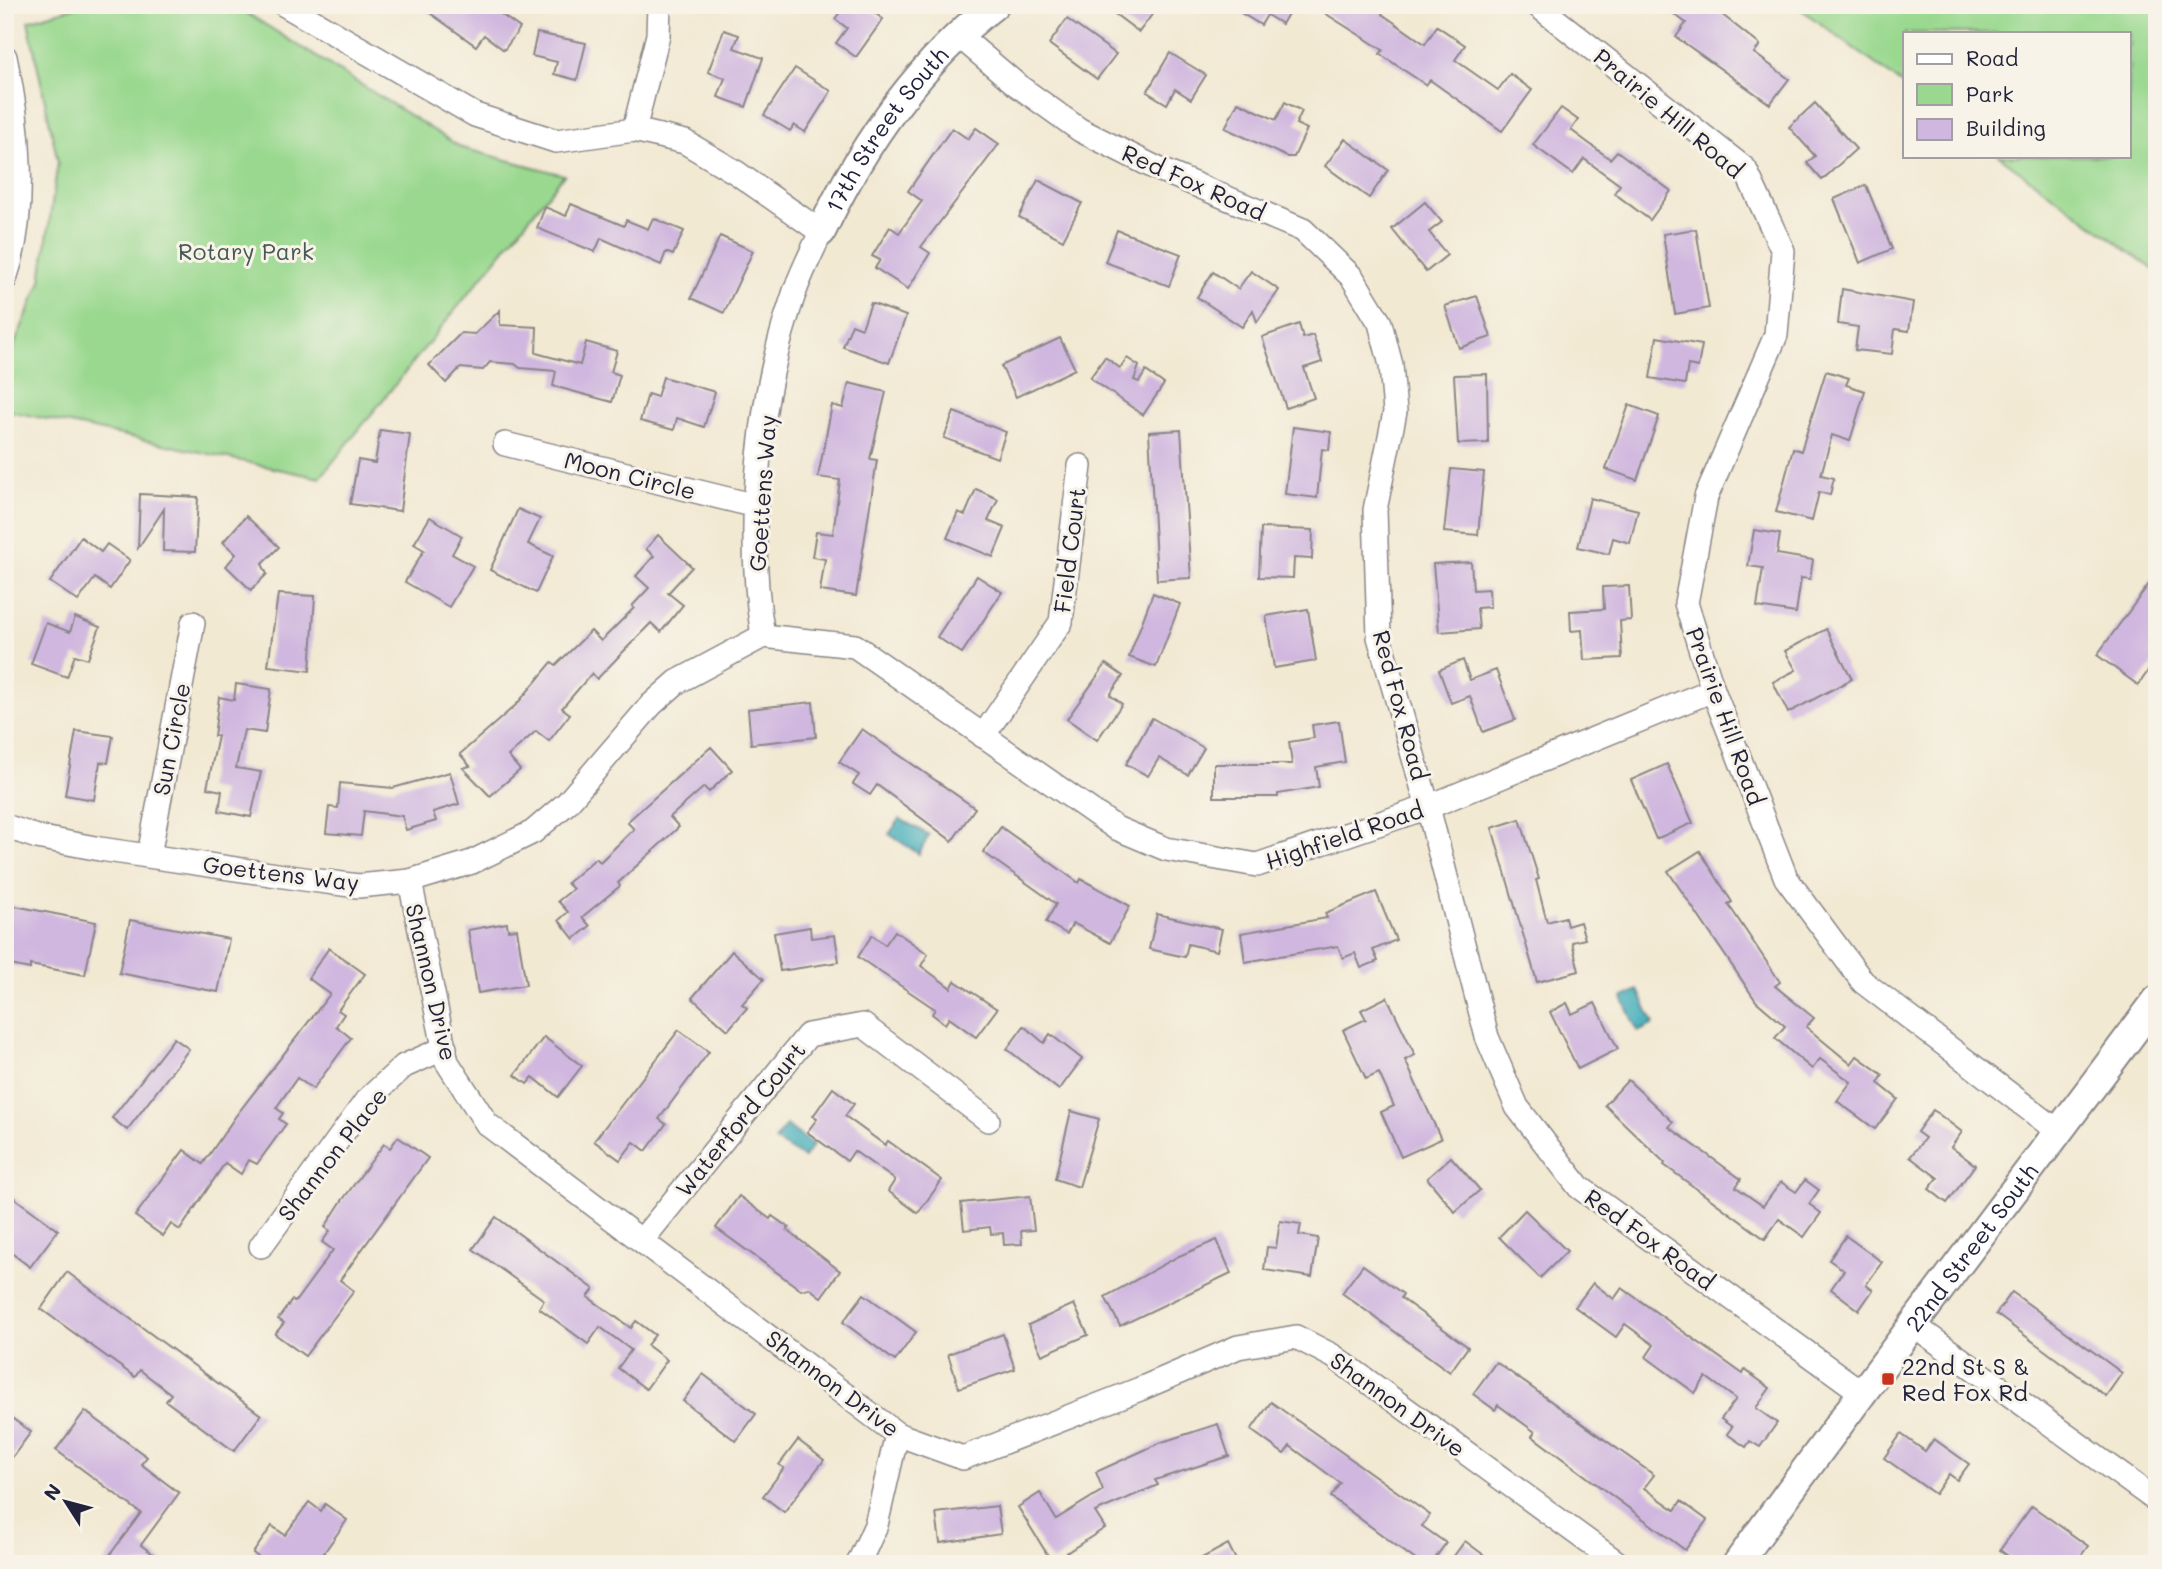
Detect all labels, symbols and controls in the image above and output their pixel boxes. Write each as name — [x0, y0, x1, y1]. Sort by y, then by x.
legend — [1903, 32, 2130, 158]
street label: 17th Street South — [818, 40, 954, 217]
street label: Prairie Hill Road — [1588, 41, 1750, 185]
text: Road — [1966, 44, 2018, 71]
text: Park — [1966, 80, 2014, 107]
text: Building — [1966, 114, 2046, 141]
street label: Red Fox Road — [1118, 137, 1270, 227]
park label: Rotary Park — [178, 236, 314, 266]
street label: Goettens Way — [742, 414, 782, 572]
street label: Moon Circle — [561, 444, 699, 506]
street label: Field Court — [1046, 486, 1092, 614]
street label: Prairie Hill Road — [1680, 623, 1772, 809]
street label: Red Fox Road — [1367, 627, 1435, 783]
street label: Sun Circle — [145, 680, 197, 798]
street label: Highfield Road — [1261, 794, 1427, 876]
street label: Goettens Way — [201, 849, 361, 897]
street label: Shannon Drive — [399, 901, 465, 1063]
street label: Waterford Court — [668, 1035, 812, 1203]
street label: Shannon Place — [270, 1081, 394, 1227]
street label: 22nd Street South — [1898, 1157, 2044, 1337]
street label: Red Fox Road — [1579, 1182, 1721, 1296]
street label: Shannon Drive — [760, 1323, 906, 1443]
street label: Shannon Drive — [1324, 1345, 1472, 1463]
place label: 22nd St S & Red Fox Rd — [1902, 1351, 2030, 1407]
marker: 22nd St S & Red Fox Rd — [1880, 1371, 1896, 1387]
north arrow — [32, 1468, 102, 1538]
text: N — [37, 1479, 66, 1505]

